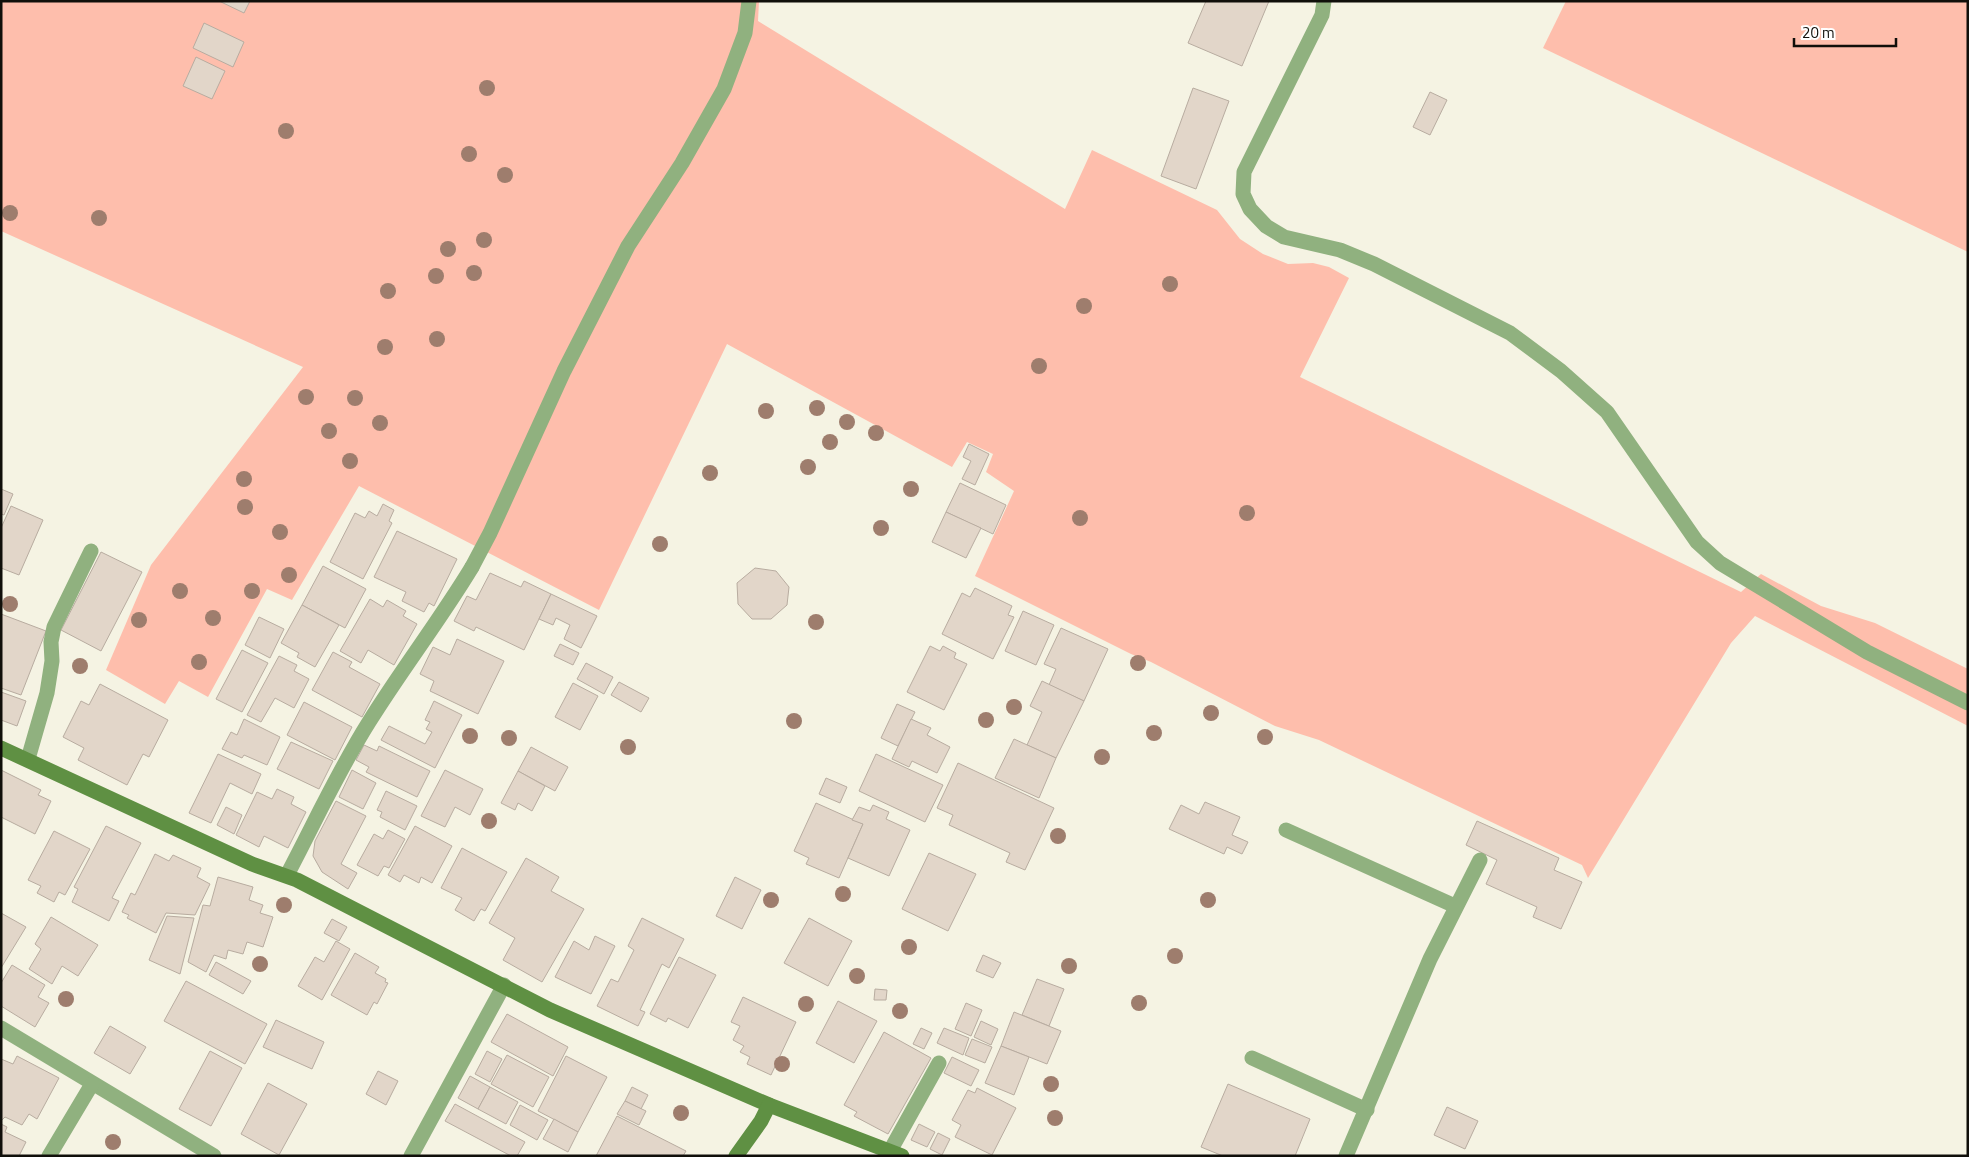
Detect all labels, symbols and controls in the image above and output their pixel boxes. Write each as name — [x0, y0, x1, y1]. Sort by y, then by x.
scale bar — [1794, 15, 1896, 47]
text: 20 m — [1802, 21, 1835, 44]

